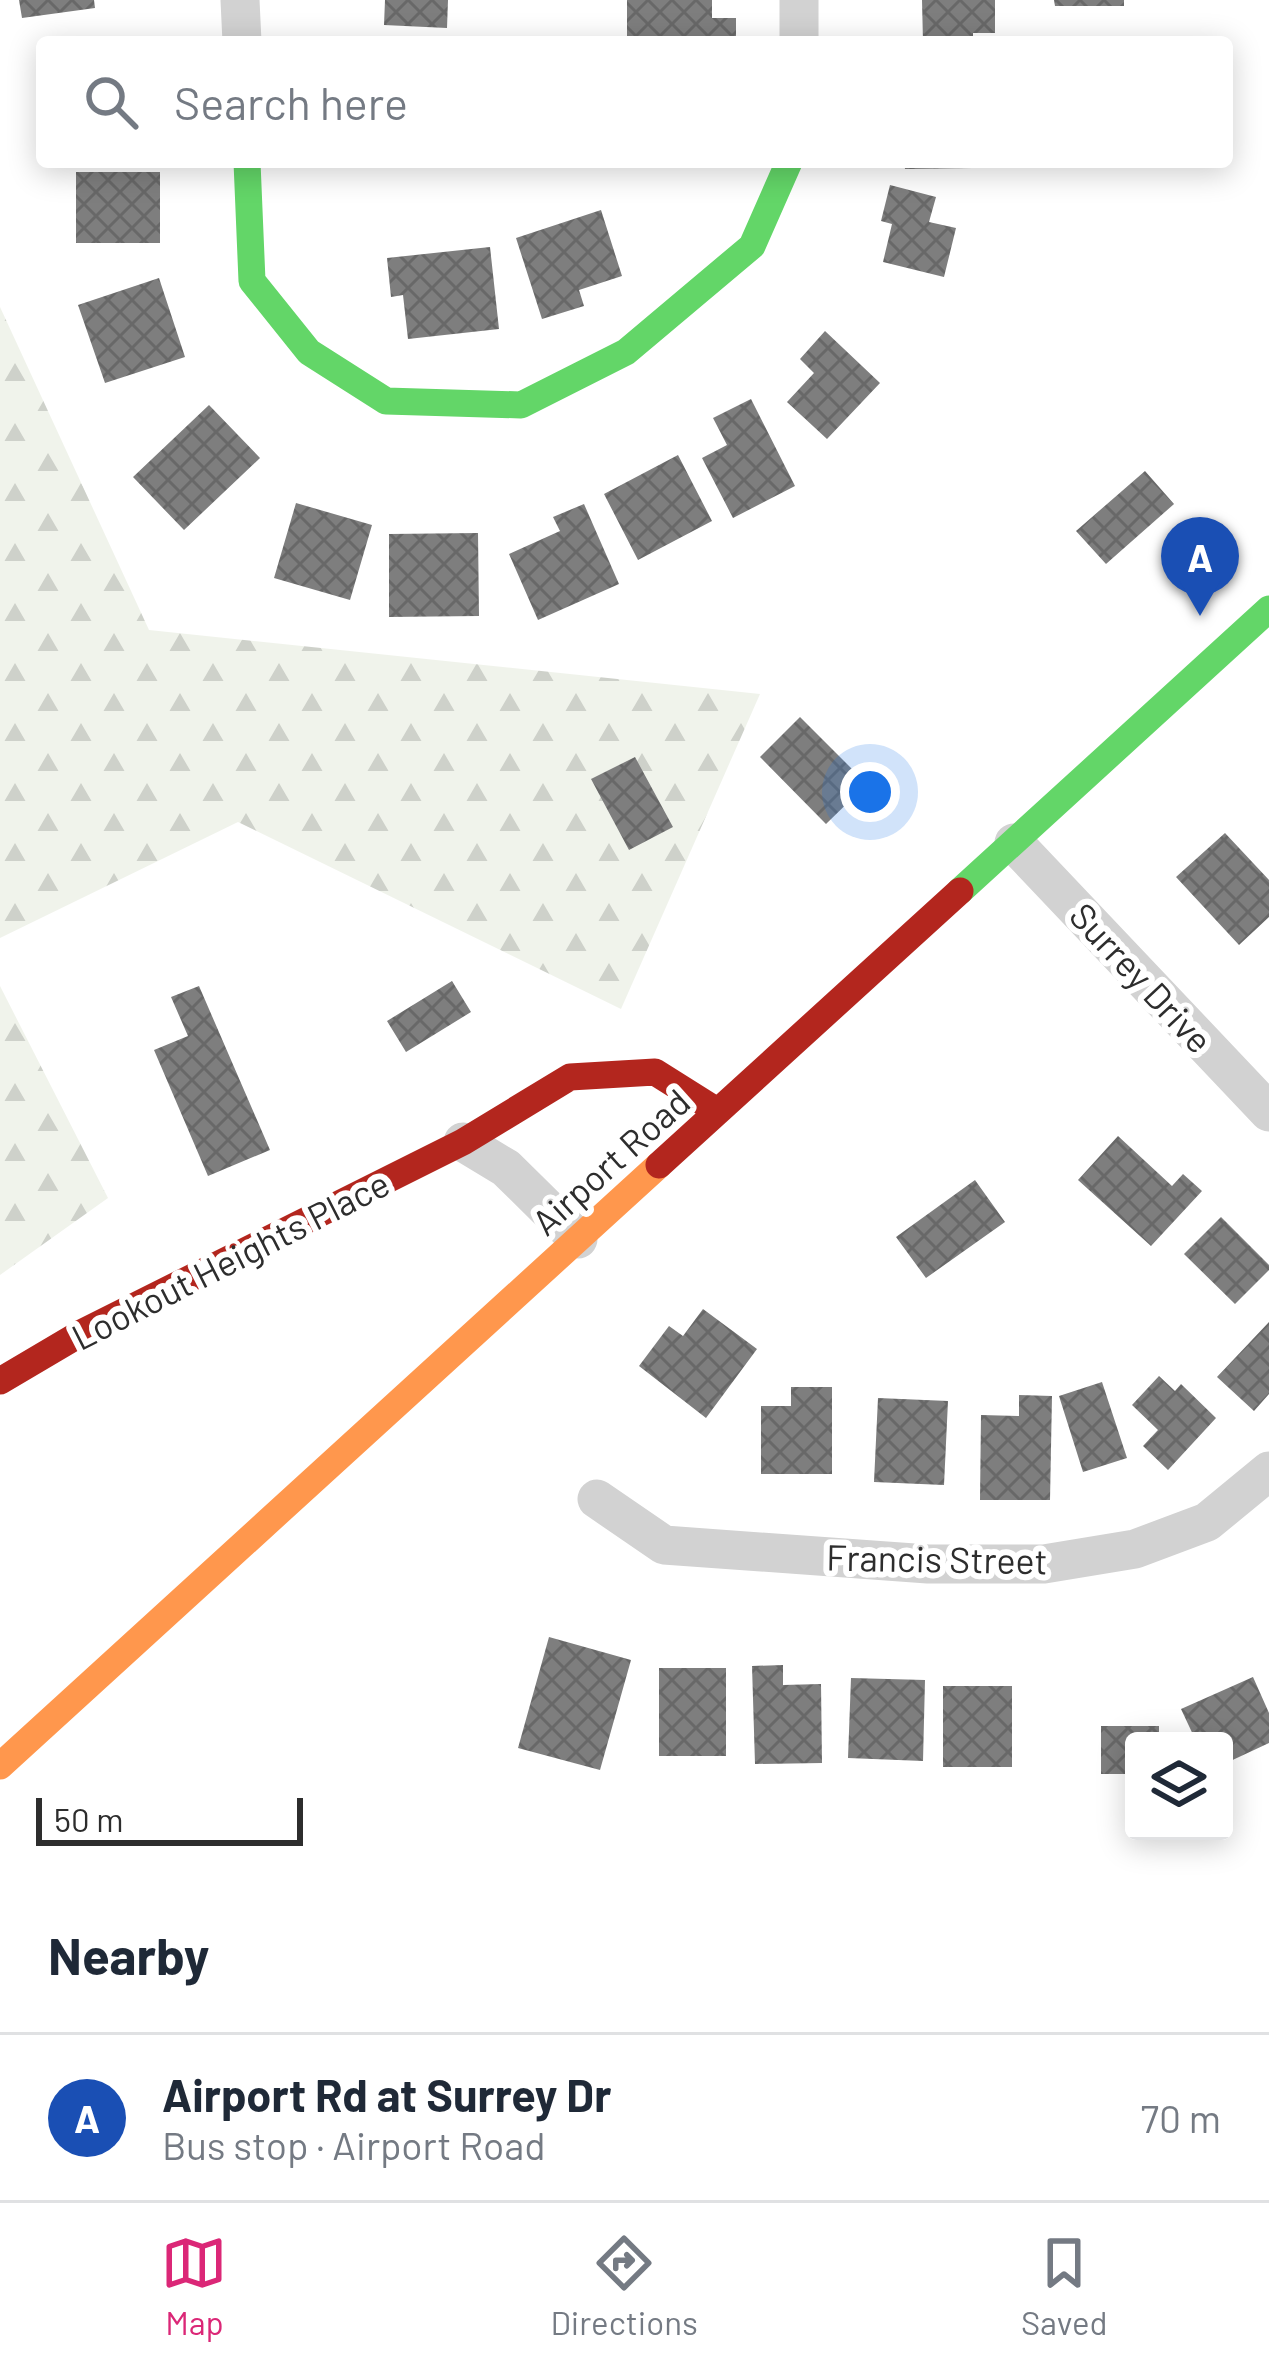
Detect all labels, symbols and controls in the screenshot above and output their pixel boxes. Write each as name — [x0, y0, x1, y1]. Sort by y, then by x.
search box — [36, 36, 1233, 168]
icon: search — [78, 69, 144, 135]
text: Search here — [174, 75, 408, 129]
pin: A — [1161, 517, 1239, 616]
your location — [840, 762, 900, 822]
street label: Surrey Drive — [1062, 893, 1222, 1061]
street label: Airport Road — [522, 1079, 698, 1243]
street label: Lookout Heights Place — [64, 1160, 396, 1358]
street label: Francis Street — [826, 1535, 1048, 1581]
map controls — [1125, 1732, 1233, 1840]
button: layers — [1125, 1732, 1233, 1840]
scale bar — [36, 1792, 303, 1845]
text: 50 m — [54, 1799, 124, 1839]
text: Nearby — [48, 1924, 209, 1985]
text: Airport Rd at Surrey Dr — [162, 2067, 611, 2121]
text: A — [74, 2094, 100, 2141]
text: 70 m — [1140, 2094, 1221, 2141]
text: Bus stop · Airport Road — [162, 2121, 546, 2168]
tab: Map — [161, 2230, 227, 2342]
tab: Directions — [550, 2230, 698, 2342]
tab: Saved — [1021, 2230, 1108, 2342]

